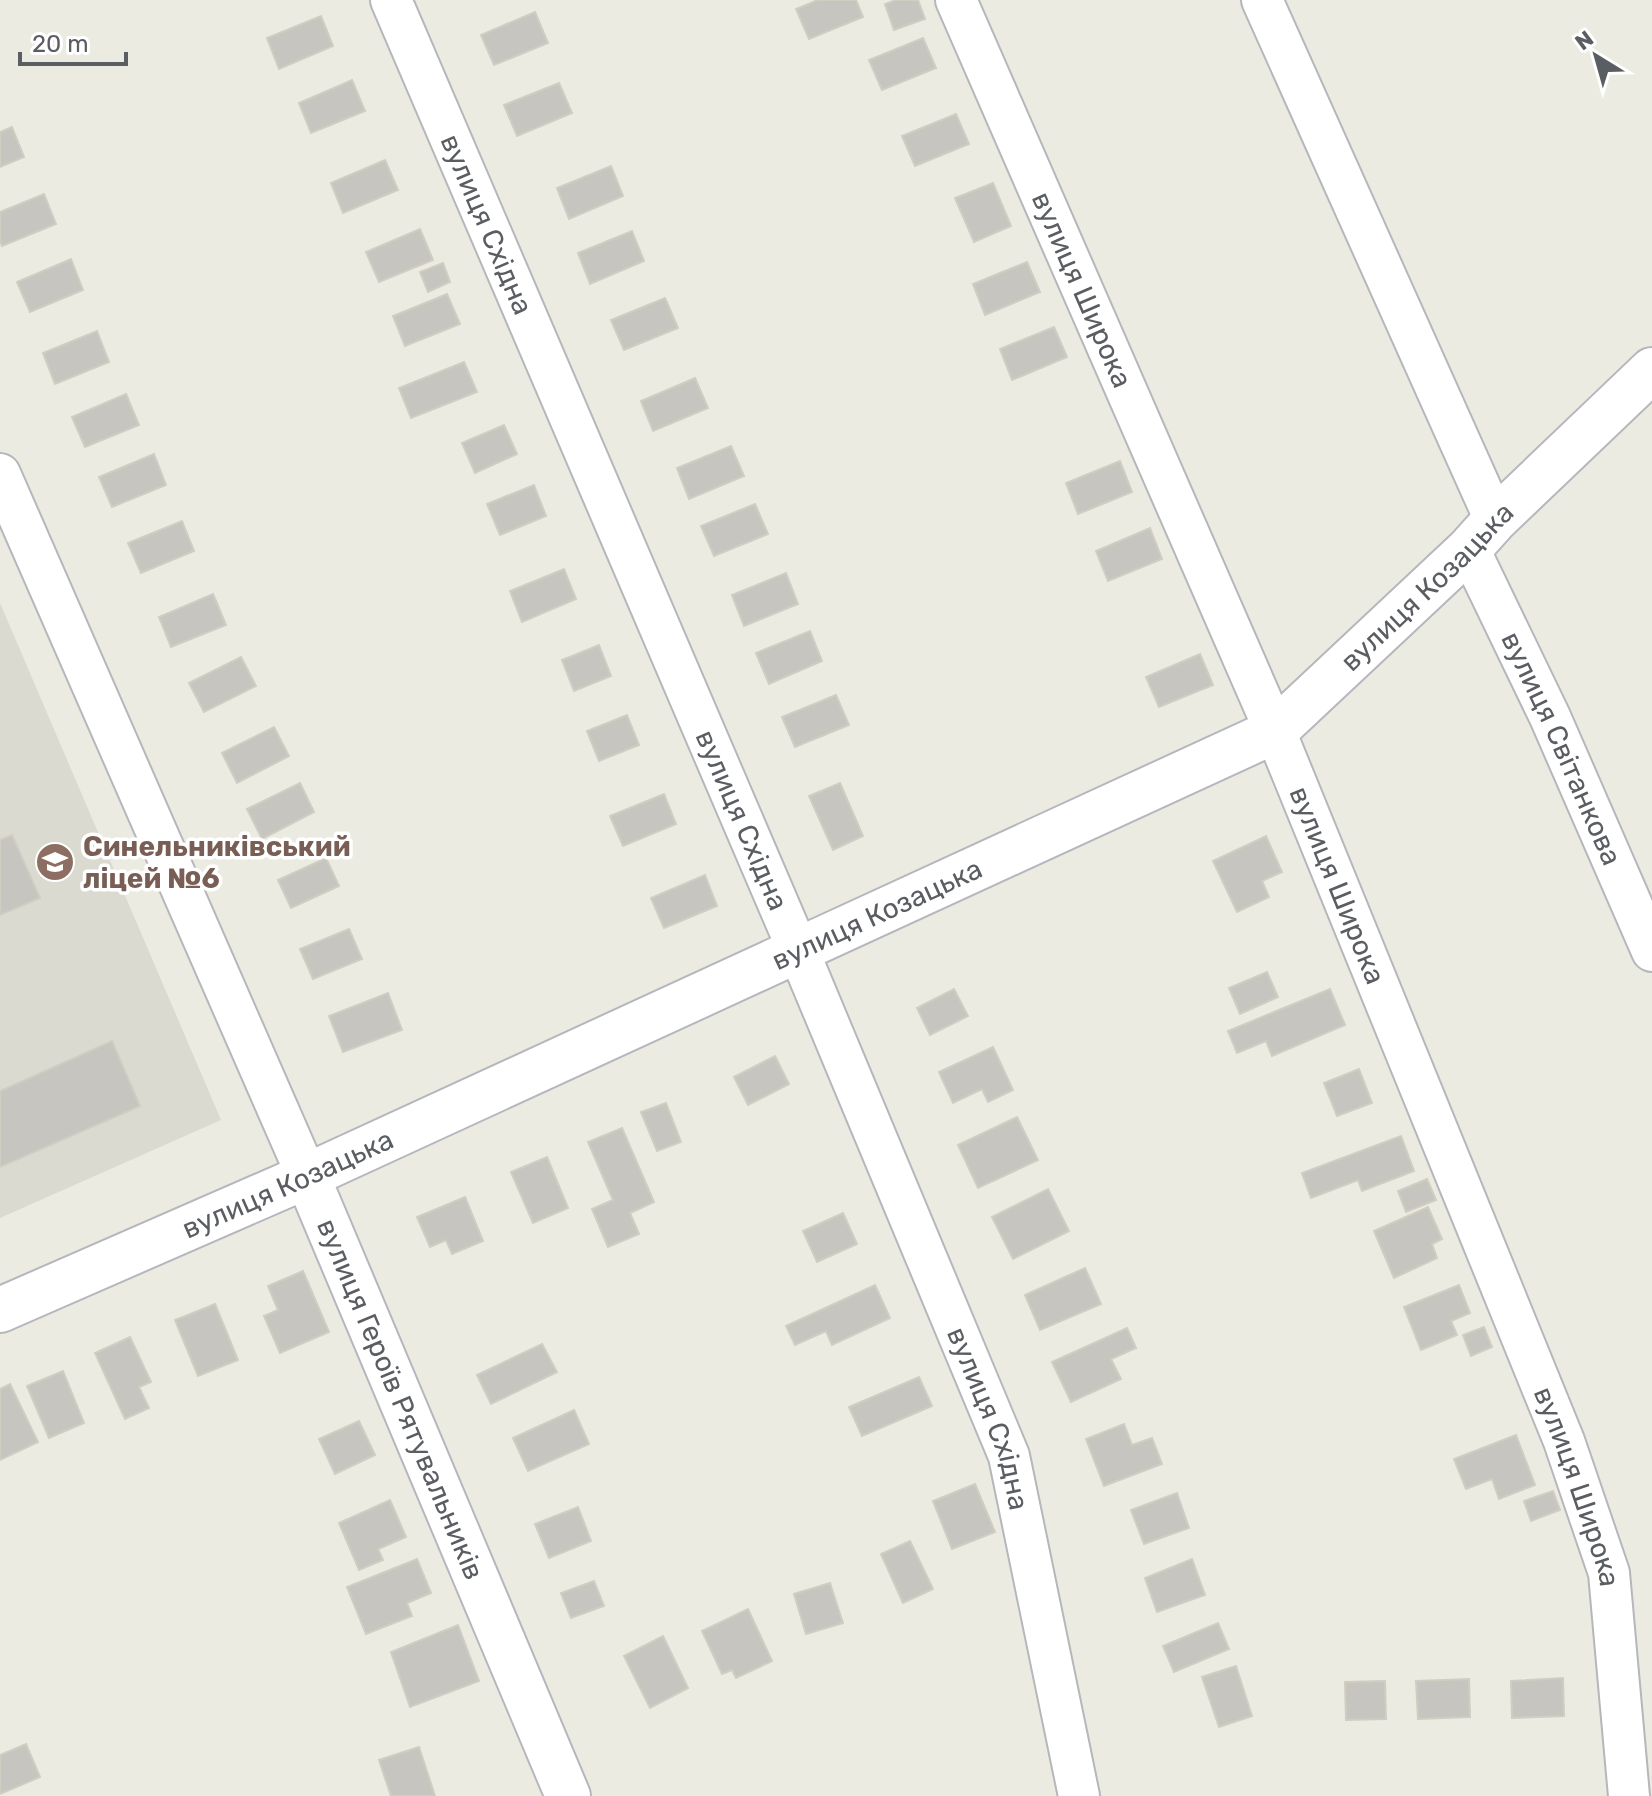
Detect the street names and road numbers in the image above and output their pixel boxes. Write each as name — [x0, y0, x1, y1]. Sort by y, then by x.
street label: вулиця Східна — [434, 129, 540, 319]
street label: вулиця Широка — [1025, 187, 1140, 393]
street label: вулиця Козацька — [1334, 495, 1520, 678]
street label: вулиця Світанкова — [1495, 626, 1629, 870]
street label: вулиця Східна — [689, 725, 795, 915]
street label: вулиця Широка — [1283, 782, 1393, 989]
street label: вулиця Козацька — [766, 852, 987, 977]
street label: вулиця Козацька — [177, 1122, 398, 1245]
street label: вулиця Героїв Рятувальників — [310, 1214, 491, 1584]
street label: вулиця Східна — [941, 1322, 1036, 1513]
street label: вулиця Широка — [1527, 1382, 1627, 1588]

